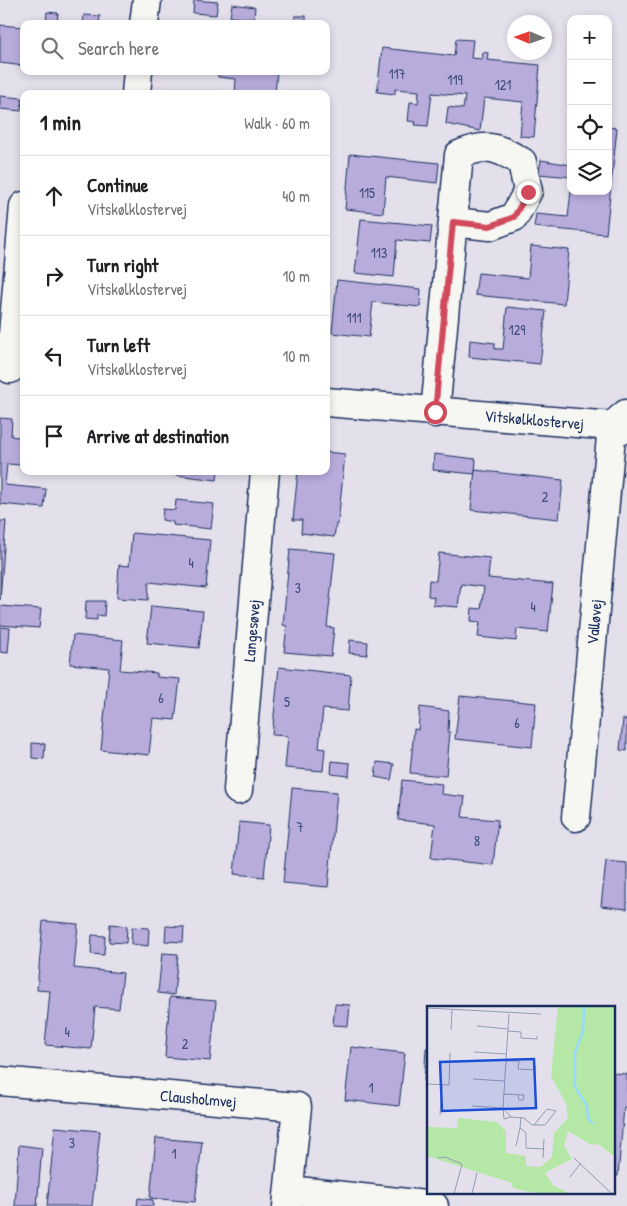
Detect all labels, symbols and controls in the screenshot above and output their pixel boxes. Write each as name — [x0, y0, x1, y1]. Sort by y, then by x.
north arrow — [507, 15, 552, 60]
map controls — [567, 15, 612, 195]
button: + — [567, 15, 612, 60]
search box — [20, 20, 330, 75]
icon: search — [38, 34, 66, 62]
text: Search here — [78, 35, 159, 61]
button: − — [567, 60, 612, 105]
house number: 117 — [388, 64, 406, 83]
house number: 119 — [447, 70, 463, 89]
house number: 121 — [495, 75, 511, 94]
button: locate — [567, 105, 612, 150]
text: 1 min — [40, 108, 81, 137]
text: Walk · 60 m — [244, 112, 310, 134]
button: layers — [567, 150, 612, 195]
text: Continue — [87, 172, 148, 198]
route end — [517, 181, 540, 204]
icon: ahead — [40, 182, 68, 210]
house number: 115 — [359, 183, 375, 202]
text: 40 m — [282, 185, 310, 207]
text: Vitskølklostervej — [87, 198, 187, 220]
house number: 113 — [371, 243, 387, 262]
text: Turn right — [87, 252, 158, 278]
icon: right — [40, 262, 68, 290]
text: 10 m — [282, 265, 310, 287]
text: Vitskølklostervej — [87, 278, 187, 300]
house number: 111 — [346, 308, 362, 327]
house number: 129 — [509, 320, 525, 339]
text: Turn left — [87, 332, 150, 358]
icon: left — [40, 342, 68, 370]
text: 10 m — [282, 345, 310, 367]
text: Vitskølklostervej — [87, 358, 187, 380]
route start — [424, 401, 447, 424]
street label: Vitskølklostervej — [483, 404, 585, 435]
icon: arrive — [40, 422, 68, 450]
text: Arrive at destination — [87, 423, 229, 449]
house number: 2 — [542, 487, 549, 506]
house number: 4 — [188, 553, 194, 572]
house number: 3 — [295, 578, 301, 597]
house number: 4 — [530, 597, 536, 616]
street label: Valløvej — [581, 598, 607, 645]
street label: Langesøvej — [238, 599, 265, 663]
house number: 6 — [158, 688, 164, 707]
house number: 5 — [284, 692, 290, 711]
house number: 6 — [514, 713, 520, 732]
house number: 7 — [297, 817, 304, 836]
house number: 8 — [474, 831, 480, 850]
inset map — [427, 1006, 614, 1194]
house number: 4 — [64, 1022, 70, 1041]
house number: 2 — [182, 1034, 189, 1053]
house number: 1 — [368, 1078, 374, 1097]
street label: Clausholmvej — [159, 1084, 237, 1113]
house number: 3 — [69, 1133, 75, 1152]
house number: 1 — [171, 1144, 177, 1163]

